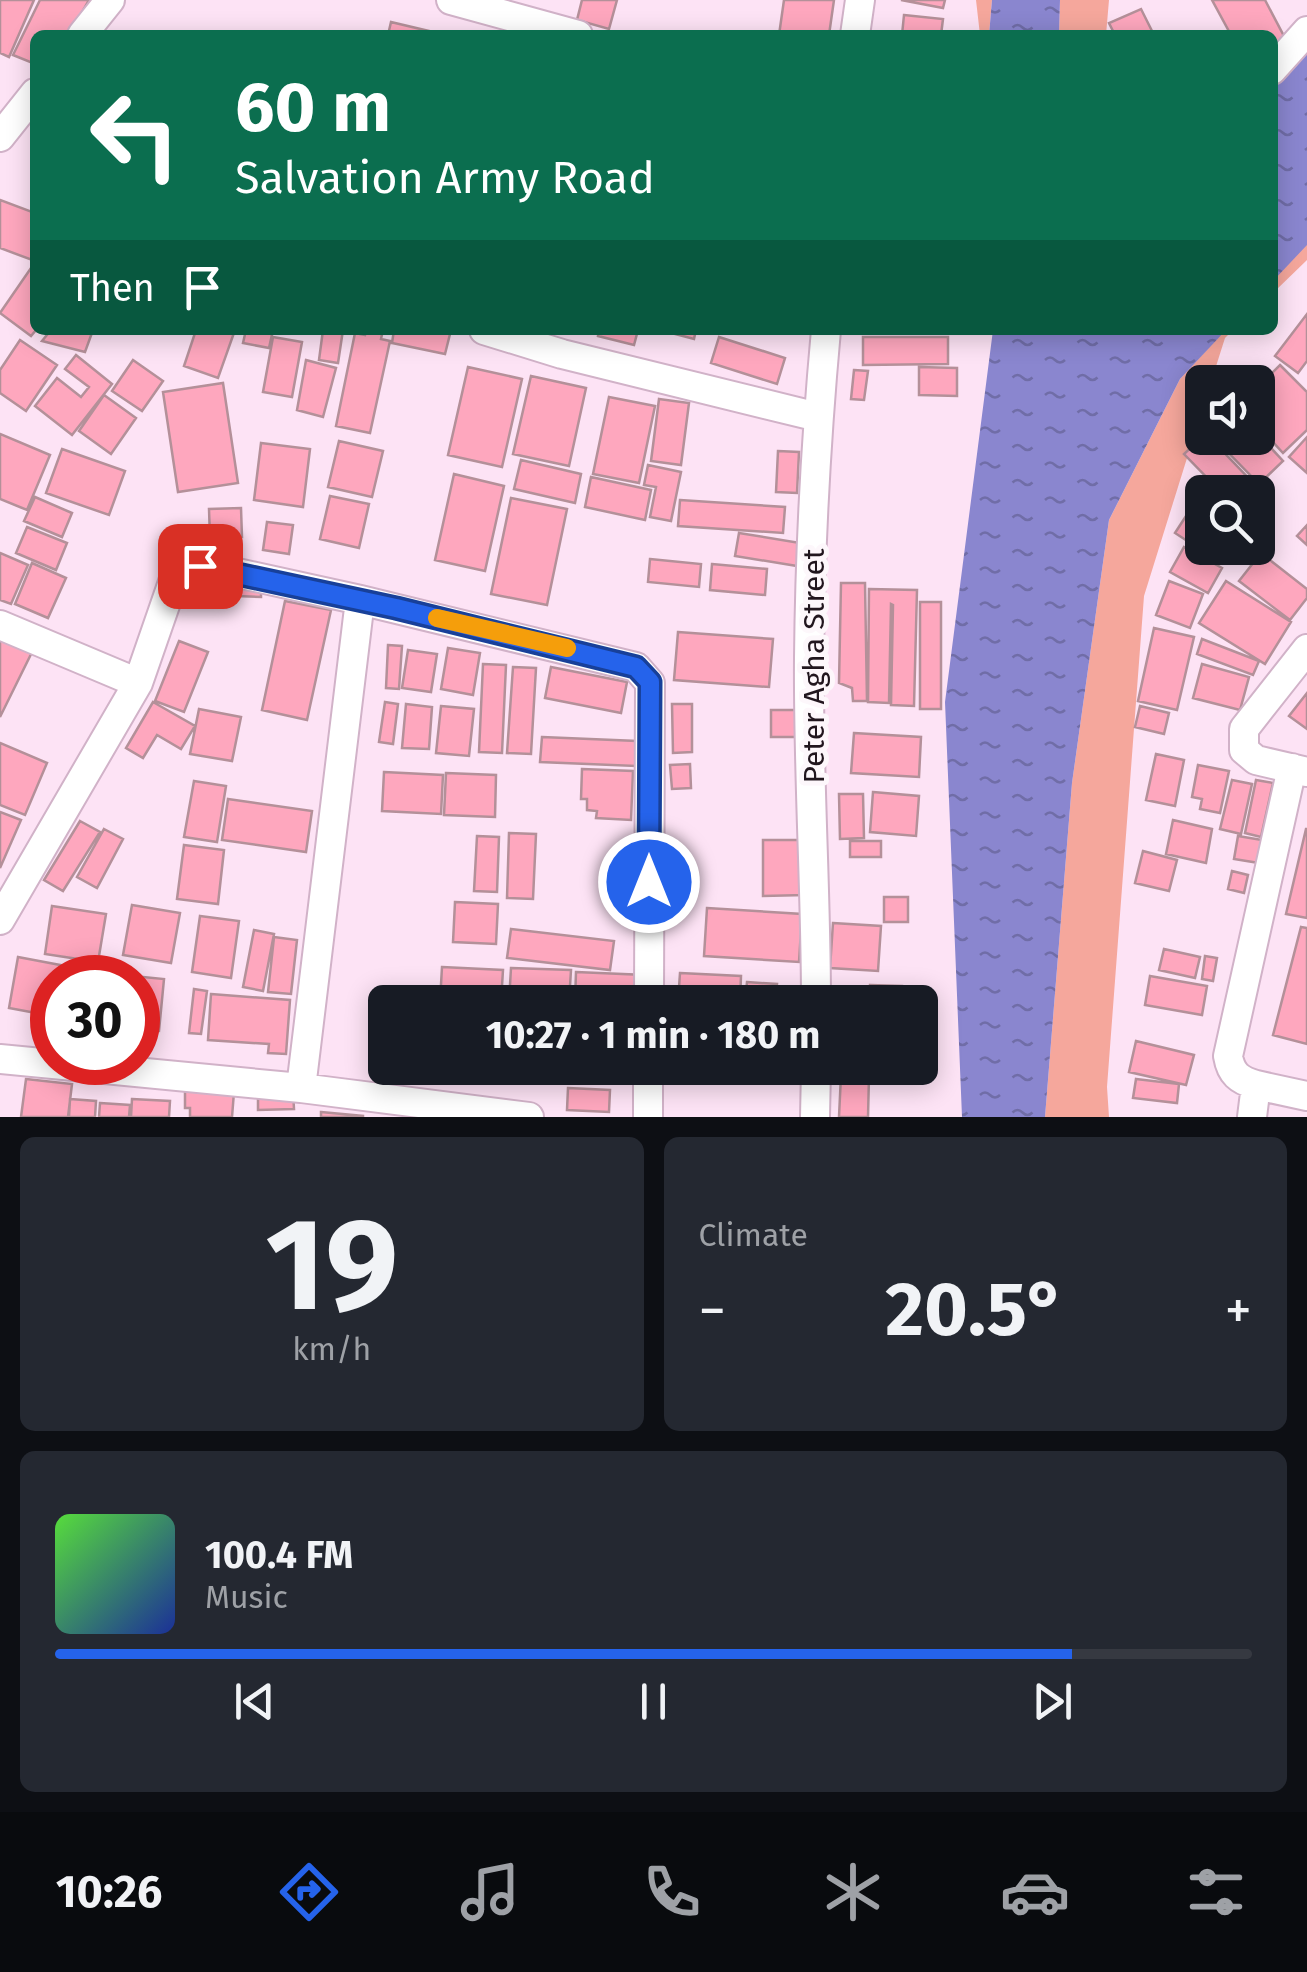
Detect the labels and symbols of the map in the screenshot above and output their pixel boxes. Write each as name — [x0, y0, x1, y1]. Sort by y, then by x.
pin — [158, 524, 243, 609]
street label: Peter Agha Street — [796, 548, 832, 784]
position arrow — [597, 830, 701, 934]
speed limit sign: 30 — [30, 955, 160, 1085]

